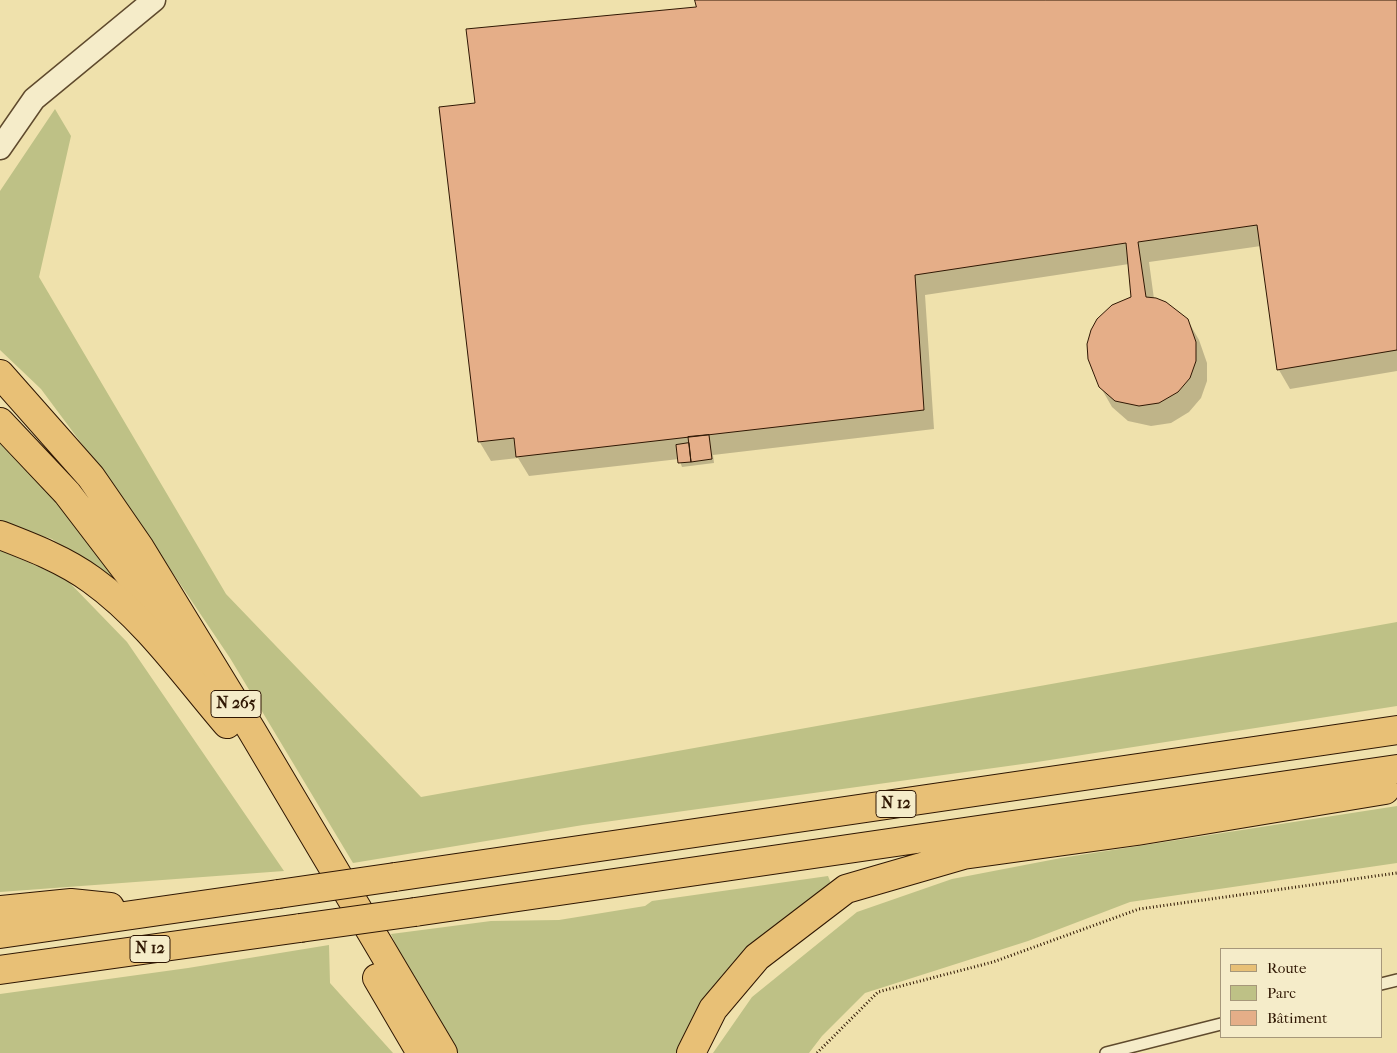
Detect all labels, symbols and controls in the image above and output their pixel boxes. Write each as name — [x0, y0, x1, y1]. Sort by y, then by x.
road number: N 265 — [211, 691, 261, 718]
road number: N 12 — [876, 791, 916, 818]
road number: N 12 — [130, 936, 170, 962]
legend — [1220, 948, 1382, 1038]
text: Route — [1267, 959, 1306, 977]
text: Parc — [1267, 984, 1296, 1002]
text: Bâtiment — [1267, 1009, 1327, 1027]

